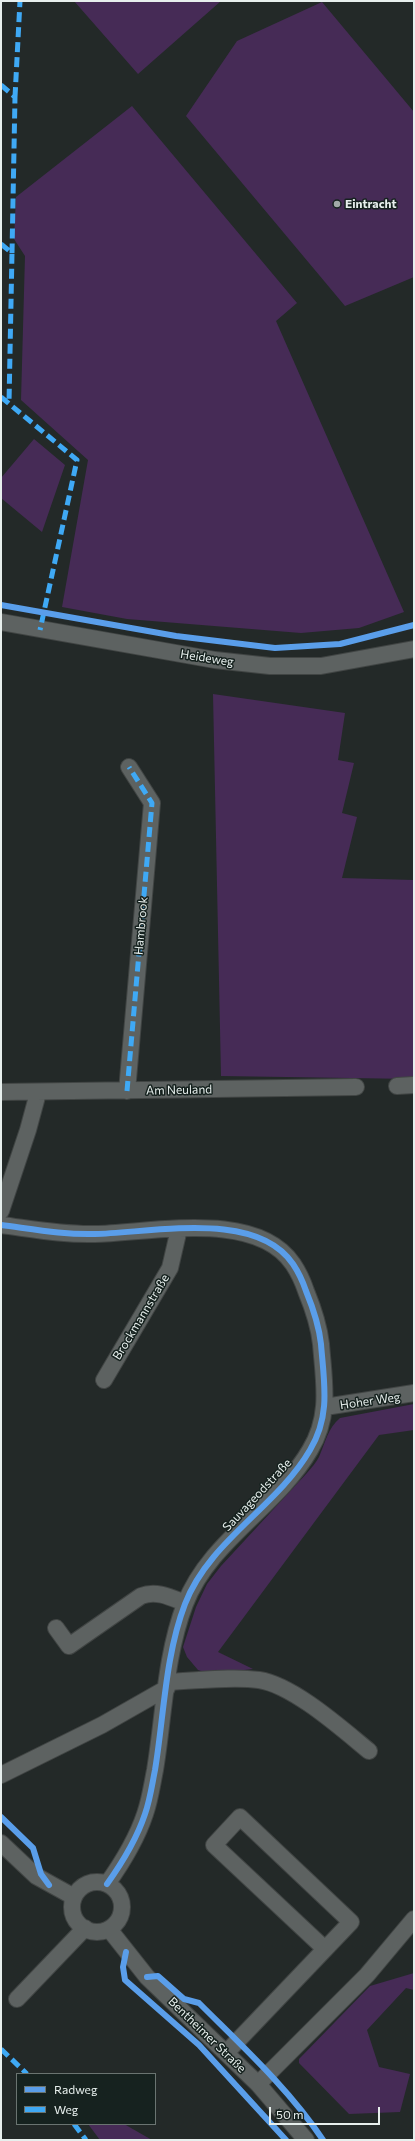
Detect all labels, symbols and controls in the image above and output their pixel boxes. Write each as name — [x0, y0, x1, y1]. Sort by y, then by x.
place label: Eintracht — [345, 197, 396, 211]
marker: Eintracht — [332, 199, 342, 209]
street label: Heideweg — [179, 647, 235, 669]
street label: Hambrook — [131, 896, 151, 956]
street label: Am Neuland — [146, 1082, 212, 1098]
street label: Brockmannstraße — [110, 1272, 172, 1362]
street label: Hoher Weg — [339, 1390, 401, 1412]
street label: Sauvageodstraße — [220, 1456, 294, 1534]
street label: Bentheimer Straße — [165, 1994, 249, 2076]
legend — [16, 2073, 156, 2125]
text: Radweg — [54, 2082, 97, 2096]
scale bar — [271, 2099, 382, 2125]
text: Weg — [54, 2102, 78, 2116]
text: 50 m — [276, 2107, 304, 2121]

